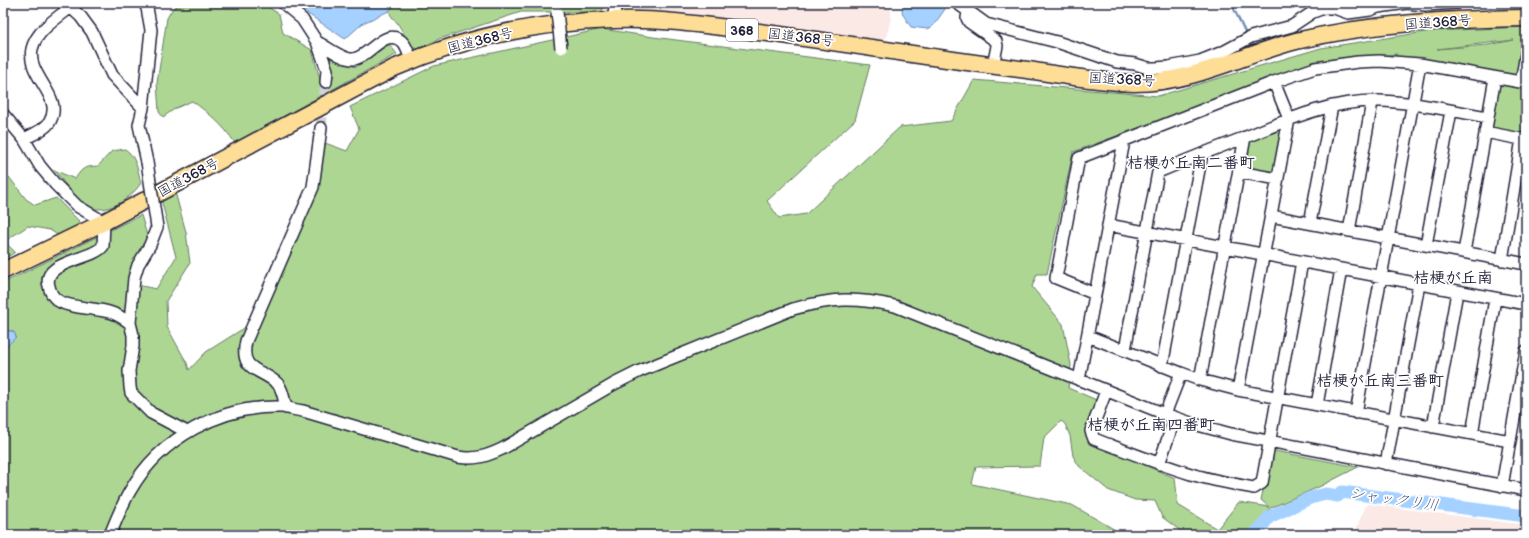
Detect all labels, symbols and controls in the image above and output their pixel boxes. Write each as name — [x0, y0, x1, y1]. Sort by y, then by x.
street label: 国道368号 — [1404, 12, 1472, 33]
road number: 368 — [726, 19, 758, 41]
street label: 国道368号 — [445, 24, 515, 57]
street label: 国道368号 — [766, 25, 835, 50]
street label: 国道368号 — [1088, 69, 1156, 90]
street label: 国道368号 — [155, 154, 222, 201]
district label: 桔梗が丘南二番町 — [1127, 154, 1255, 173]
district label: 桔梗が丘南 — [1413, 269, 1493, 288]
district label: 桔梗が丘南三番町 — [1316, 372, 1444, 391]
district label: 桔梗が丘南四番町 — [1087, 416, 1215, 435]
water label: シャックリ川 — [1348, 484, 1440, 515]

